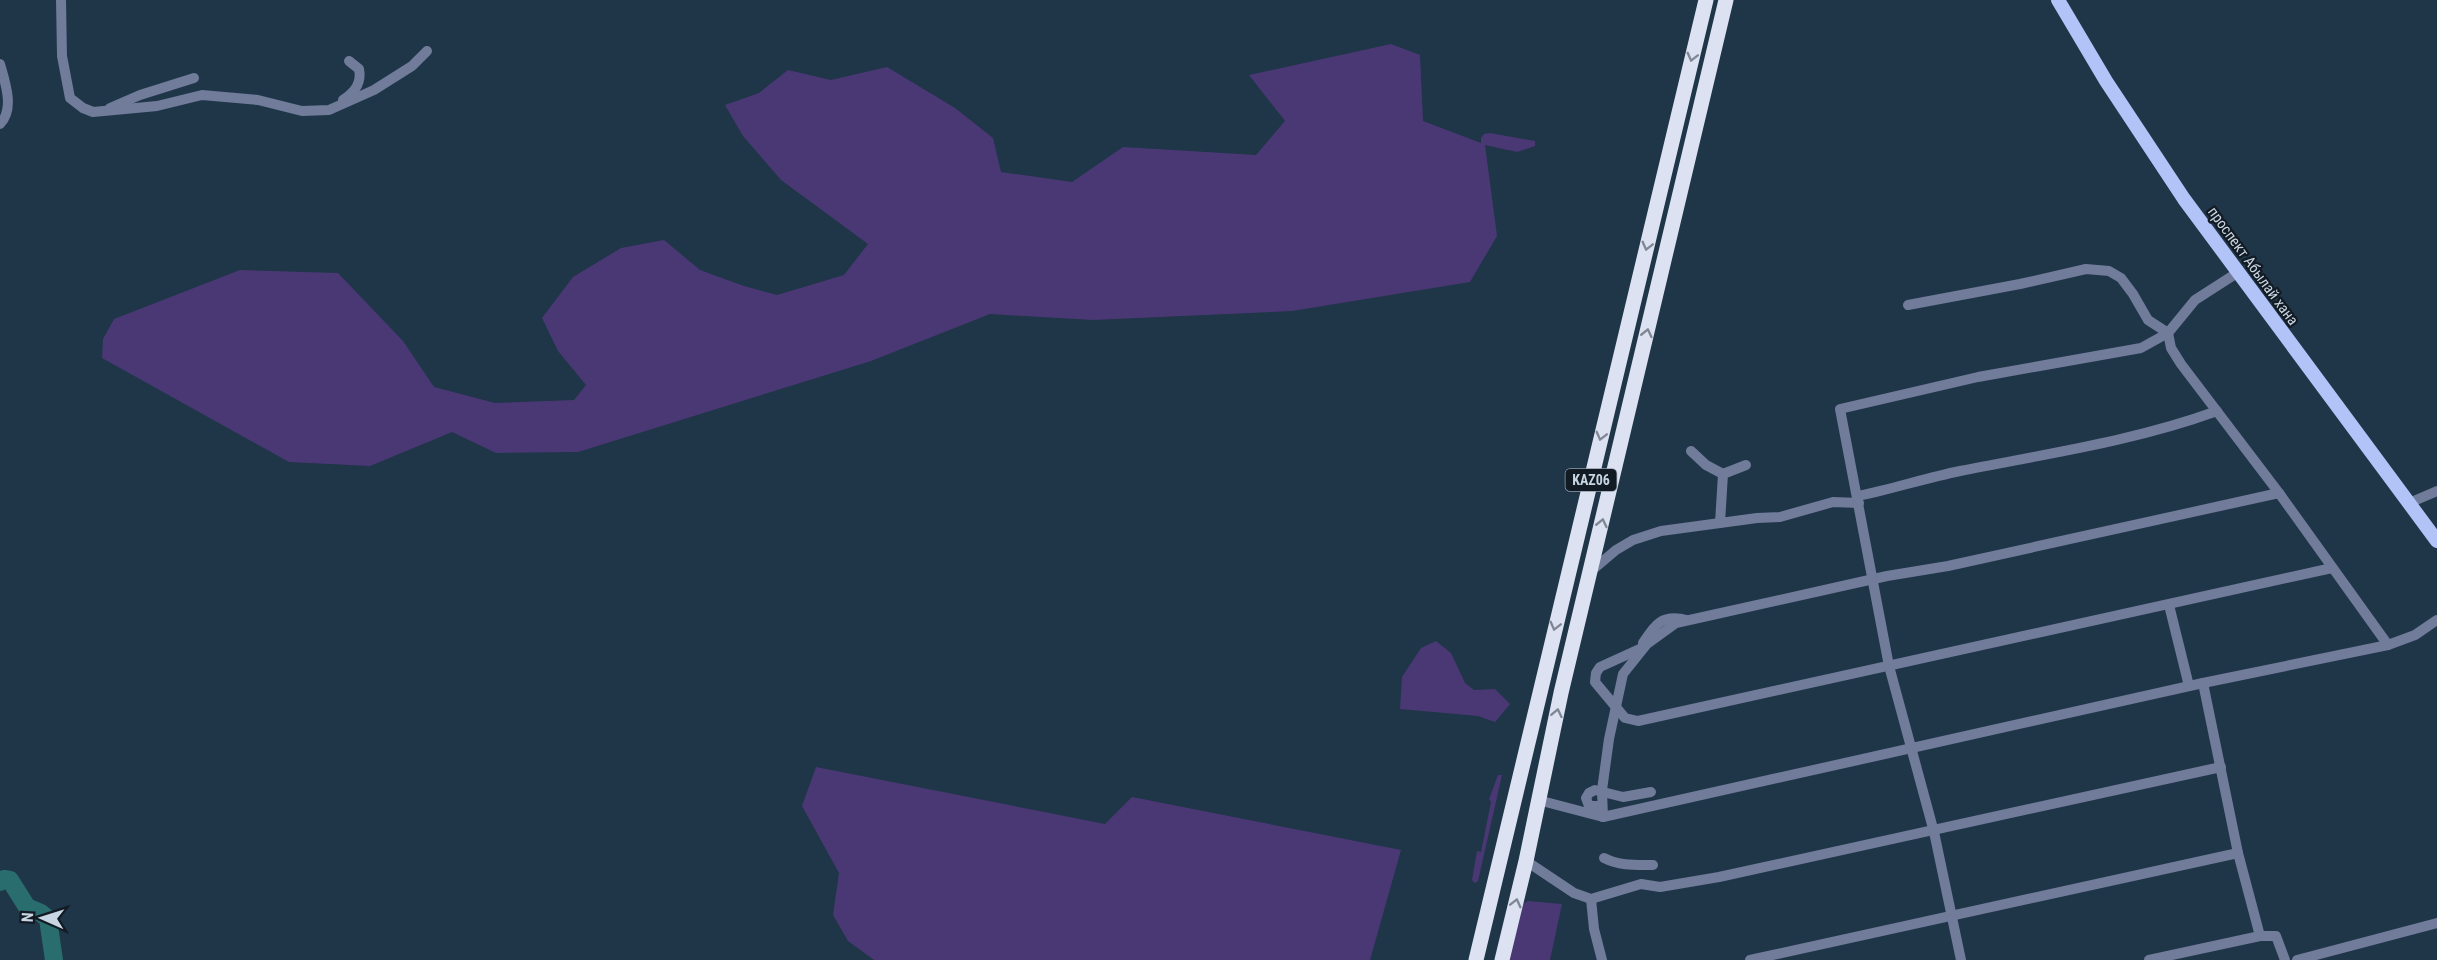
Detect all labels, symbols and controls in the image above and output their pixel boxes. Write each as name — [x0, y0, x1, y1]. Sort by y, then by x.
one-way arrow — [1687, 52, 1700, 62]
street label: проспект Абылай хана — [2204, 203, 2302, 329]
one-way arrow — [1641, 241, 1654, 251]
one-way arrow — [1640, 328, 1653, 338]
one-way arrow — [1596, 431, 1609, 441]
road number: KАZ06 — [1566, 469, 1616, 491]
one-way arrow — [1594, 518, 1607, 528]
one-way arrow — [1550, 620, 1563, 630]
one-way arrow — [1550, 708, 1563, 718]
north arrow — [12, 888, 72, 948]
one-way arrow — [1508, 898, 1521, 908]
text: N — [18, 912, 37, 923]

